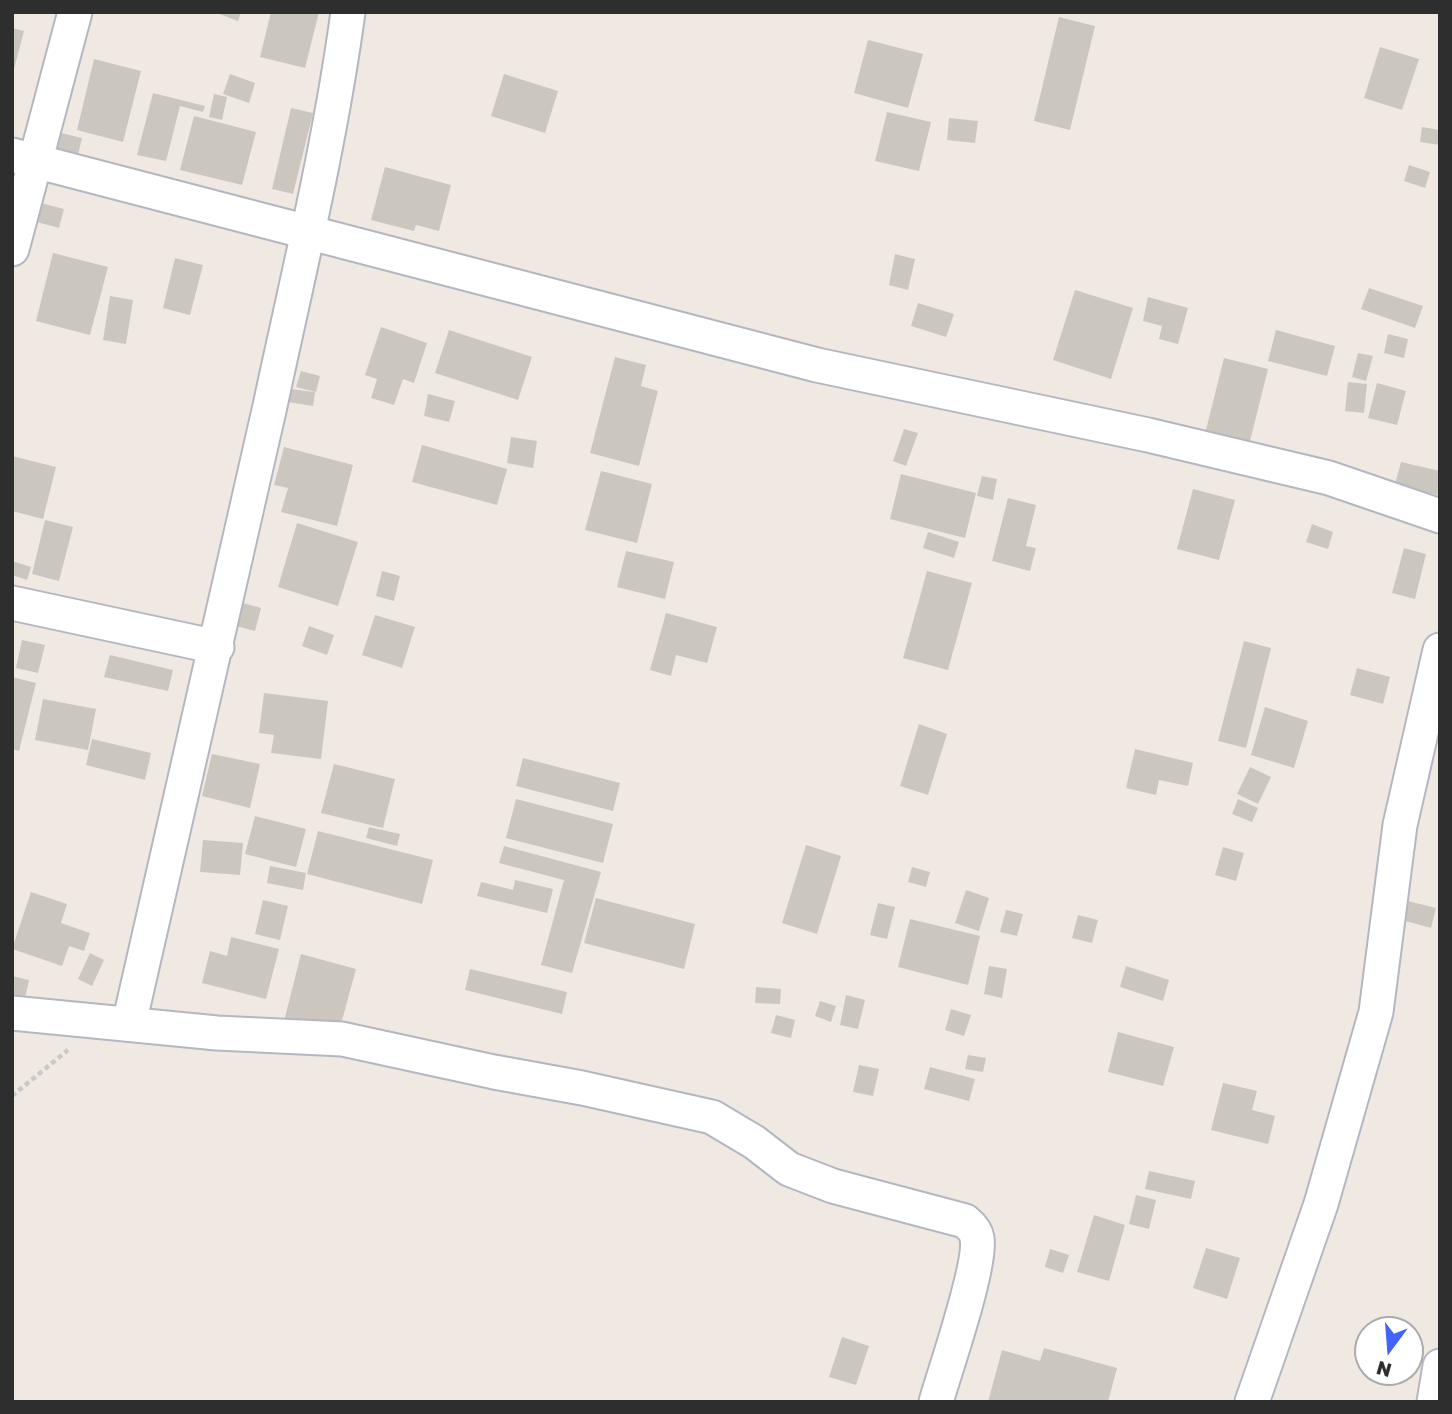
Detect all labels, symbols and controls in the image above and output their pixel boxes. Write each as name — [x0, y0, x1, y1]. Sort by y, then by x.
north arrow — [1354, 1316, 1424, 1386]
text: N — [1374, 1357, 1394, 1383]

